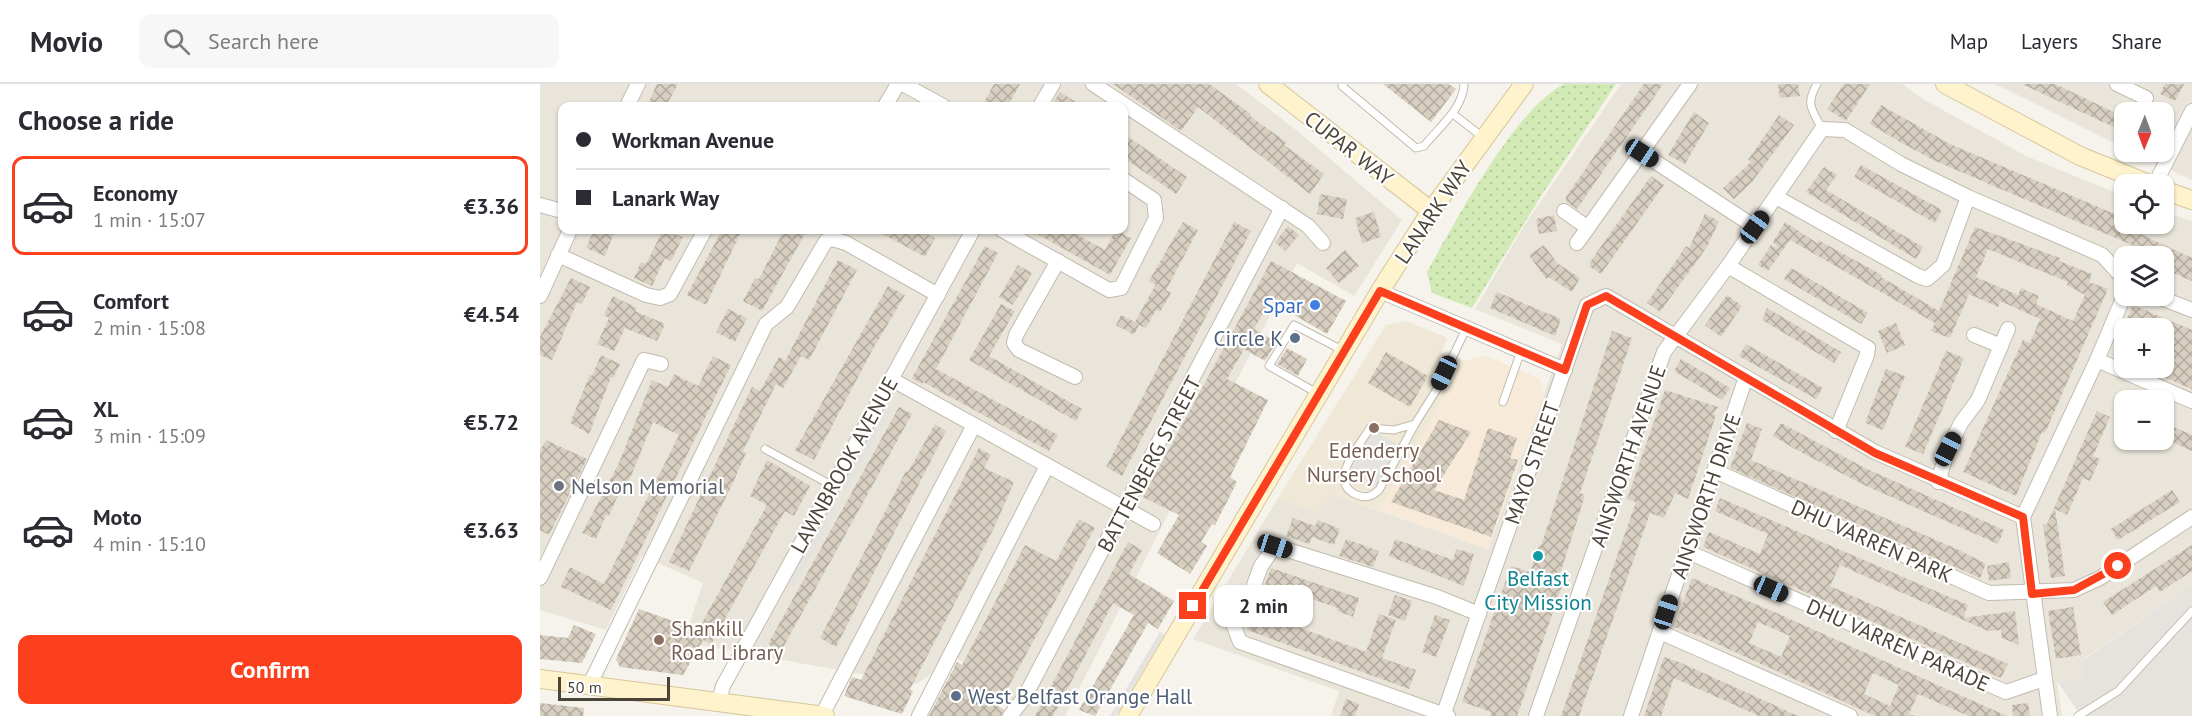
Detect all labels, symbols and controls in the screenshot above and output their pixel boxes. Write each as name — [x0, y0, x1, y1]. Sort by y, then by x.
search box — [139, 14, 559, 68]
text: Movio — [30, 23, 103, 60]
icon: search — [160, 25, 193, 58]
text: Search here — [208, 27, 319, 55]
text: Map — [1950, 28, 1988, 55]
text: Layers — [2021, 28, 2078, 55]
text: Share — [2111, 28, 2162, 55]
north arrow — [2114, 102, 2174, 162]
map controls — [2114, 102, 2174, 450]
text: Choose a ride — [18, 103, 174, 137]
street label: CUPAR WAY — [1299, 105, 1399, 191]
text: Workman Avenue — [612, 126, 774, 154]
car — [1622, 136, 1662, 170]
street label: LANARK WAY — [1389, 155, 1478, 269]
button: locate — [2114, 174, 2174, 234]
icon: car — [21, 179, 75, 233]
text: Economy — [93, 179, 177, 207]
text: Lanark Way — [612, 184, 719, 212]
text: €3.36 — [464, 192, 519, 220]
text: 1 min · 15:07 — [93, 207, 206, 233]
car — [1737, 207, 1773, 247]
button: layers — [2114, 246, 2174, 306]
icon: car — [21, 287, 75, 341]
text: Comfort — [93, 287, 169, 315]
place label: Spar — [1263, 292, 1303, 319]
marker: Spar — [1308, 298, 1322, 312]
text: €4.54 — [464, 300, 519, 328]
text: 2 min · 15:08 — [93, 315, 206, 341]
button: + — [2114, 318, 2174, 378]
place label: Circle K — [1214, 325, 1283, 352]
marker: Circle K — [1288, 331, 1302, 345]
car — [1428, 353, 1460, 393]
street label: AINSWORTH AVENUE — [1584, 362, 1672, 550]
street label: BATTENBERG STREET — [1091, 371, 1207, 557]
street label: LAWNBROOK AVENUE — [784, 372, 904, 558]
button: − — [2114, 390, 2174, 450]
icon: car — [21, 395, 75, 449]
text: XL — [93, 395, 118, 423]
street label: MAYO STREET — [1498, 398, 1566, 528]
text: €5.72 — [464, 408, 519, 436]
street label: AINSWORTH DRIVE — [1665, 410, 1747, 582]
marker: Edenderry Nursery School — [1367, 421, 1381, 435]
text: 3 min · 15:09 — [93, 423, 206, 449]
car — [1932, 429, 1964, 469]
place label: Edenderry Nursery School — [1307, 437, 1441, 488]
place label: Nelson Memorial — [571, 473, 724, 500]
marker: Nelson Memorial — [552, 479, 566, 493]
street label: DHU VARREN PARK — [1787, 493, 1957, 589]
icon: car — [21, 503, 75, 557]
text: Moto — [93, 503, 142, 531]
text: €3.63 — [464, 516, 519, 544]
text: 4 min · 15:10 — [93, 531, 206, 557]
car — [1255, 532, 1295, 560]
marker: Belfast City Mission — [1531, 549, 1545, 563]
route start — [2104, 552, 2131, 579]
place label: Belfast City Mission — [1484, 565, 1592, 616]
car — [1751, 573, 1791, 605]
callout: 2 min — [1214, 585, 1313, 627]
route end — [1179, 592, 1206, 619]
car — [1652, 592, 1680, 632]
street label: DHU VARREN PARADE — [1802, 592, 1994, 698]
text: 2 min — [1239, 593, 1288, 619]
place label: Shankill Road Library — [671, 615, 784, 666]
marker: Shankill Road Library — [652, 633, 666, 647]
button: Confirm — [18, 635, 522, 704]
scale bar — [558, 674, 670, 702]
text: 50 m — [567, 677, 602, 697]
place label: West Belfast Orange Hall — [968, 683, 1192, 710]
marker: West Belfast Orange Hall — [949, 689, 963, 703]

